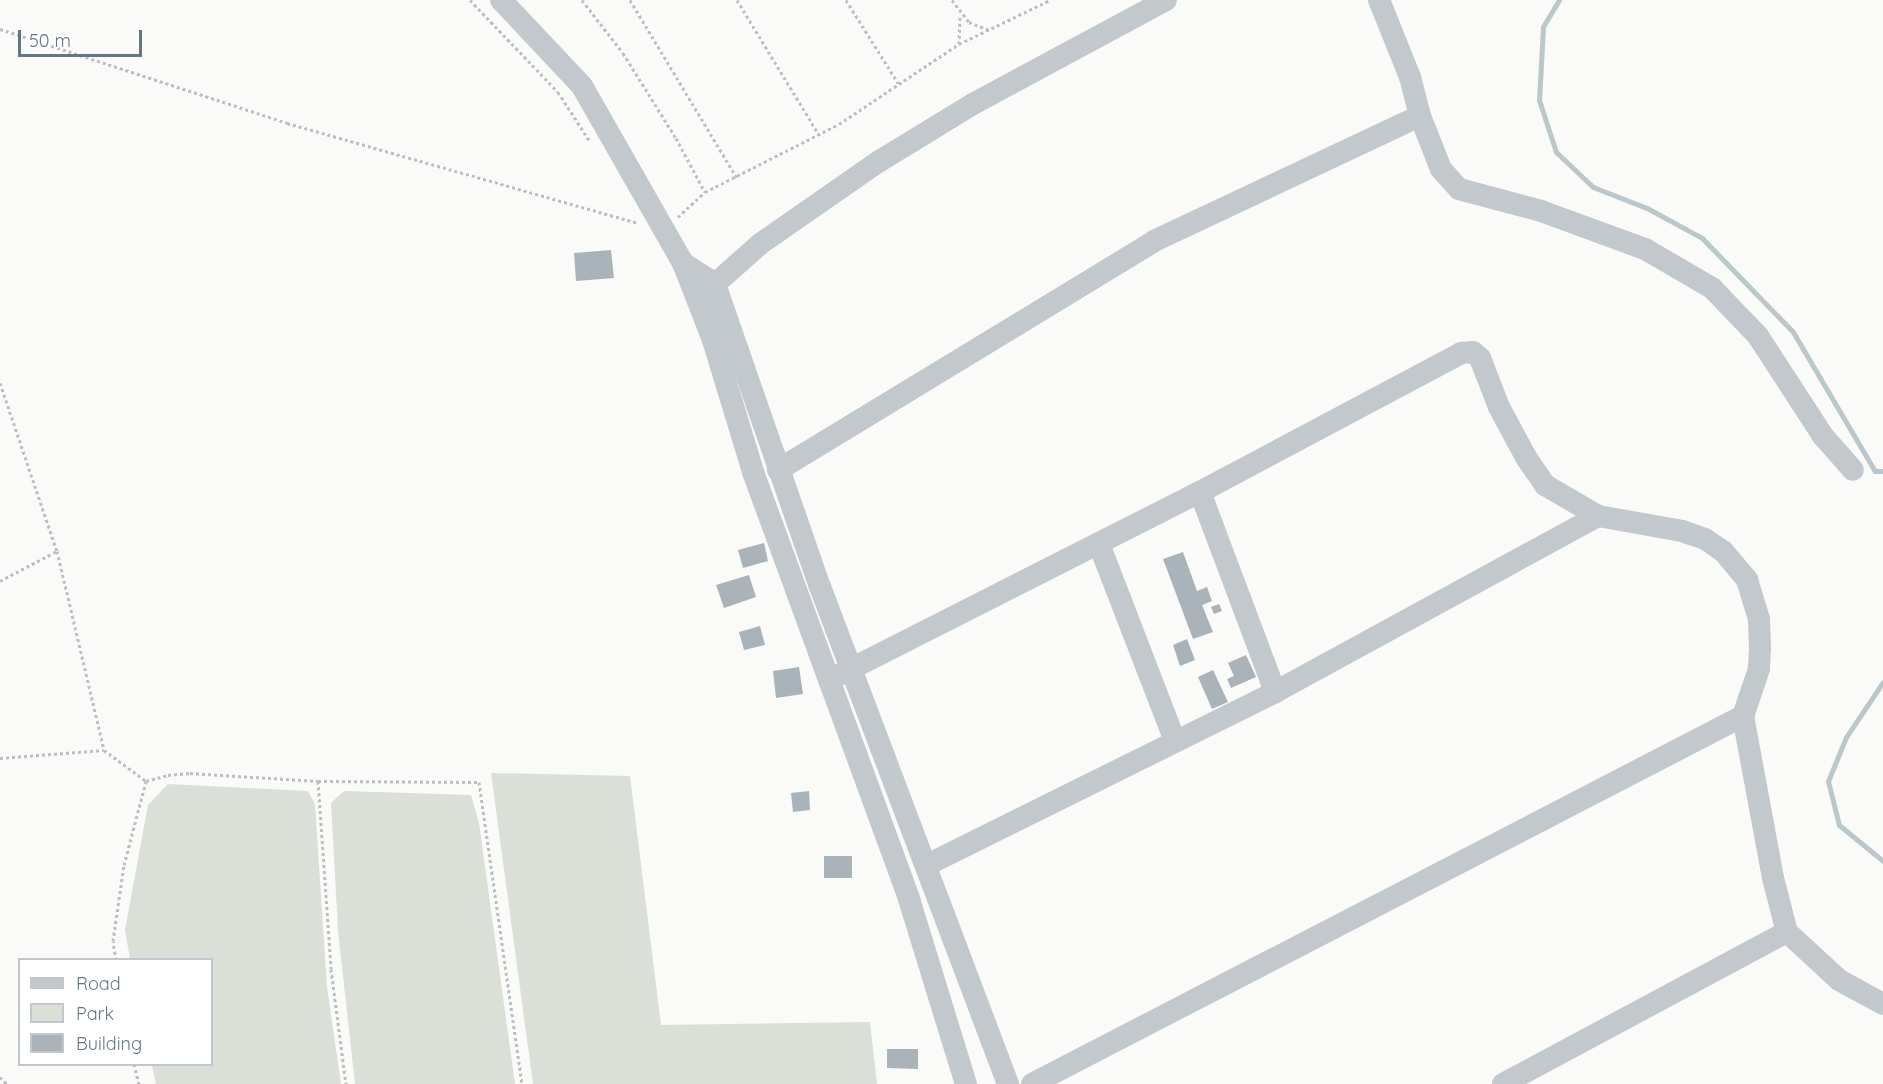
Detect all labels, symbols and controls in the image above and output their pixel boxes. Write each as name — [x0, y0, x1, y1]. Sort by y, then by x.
scale bar — [21, 18, 146, 56]
text: 50 m — [29, 29, 71, 52]
legend — [18, 958, 213, 1066]
text: Road — [76, 972, 121, 995]
text: Park — [76, 1002, 114, 1025]
text: Building — [76, 1032, 142, 1055]

